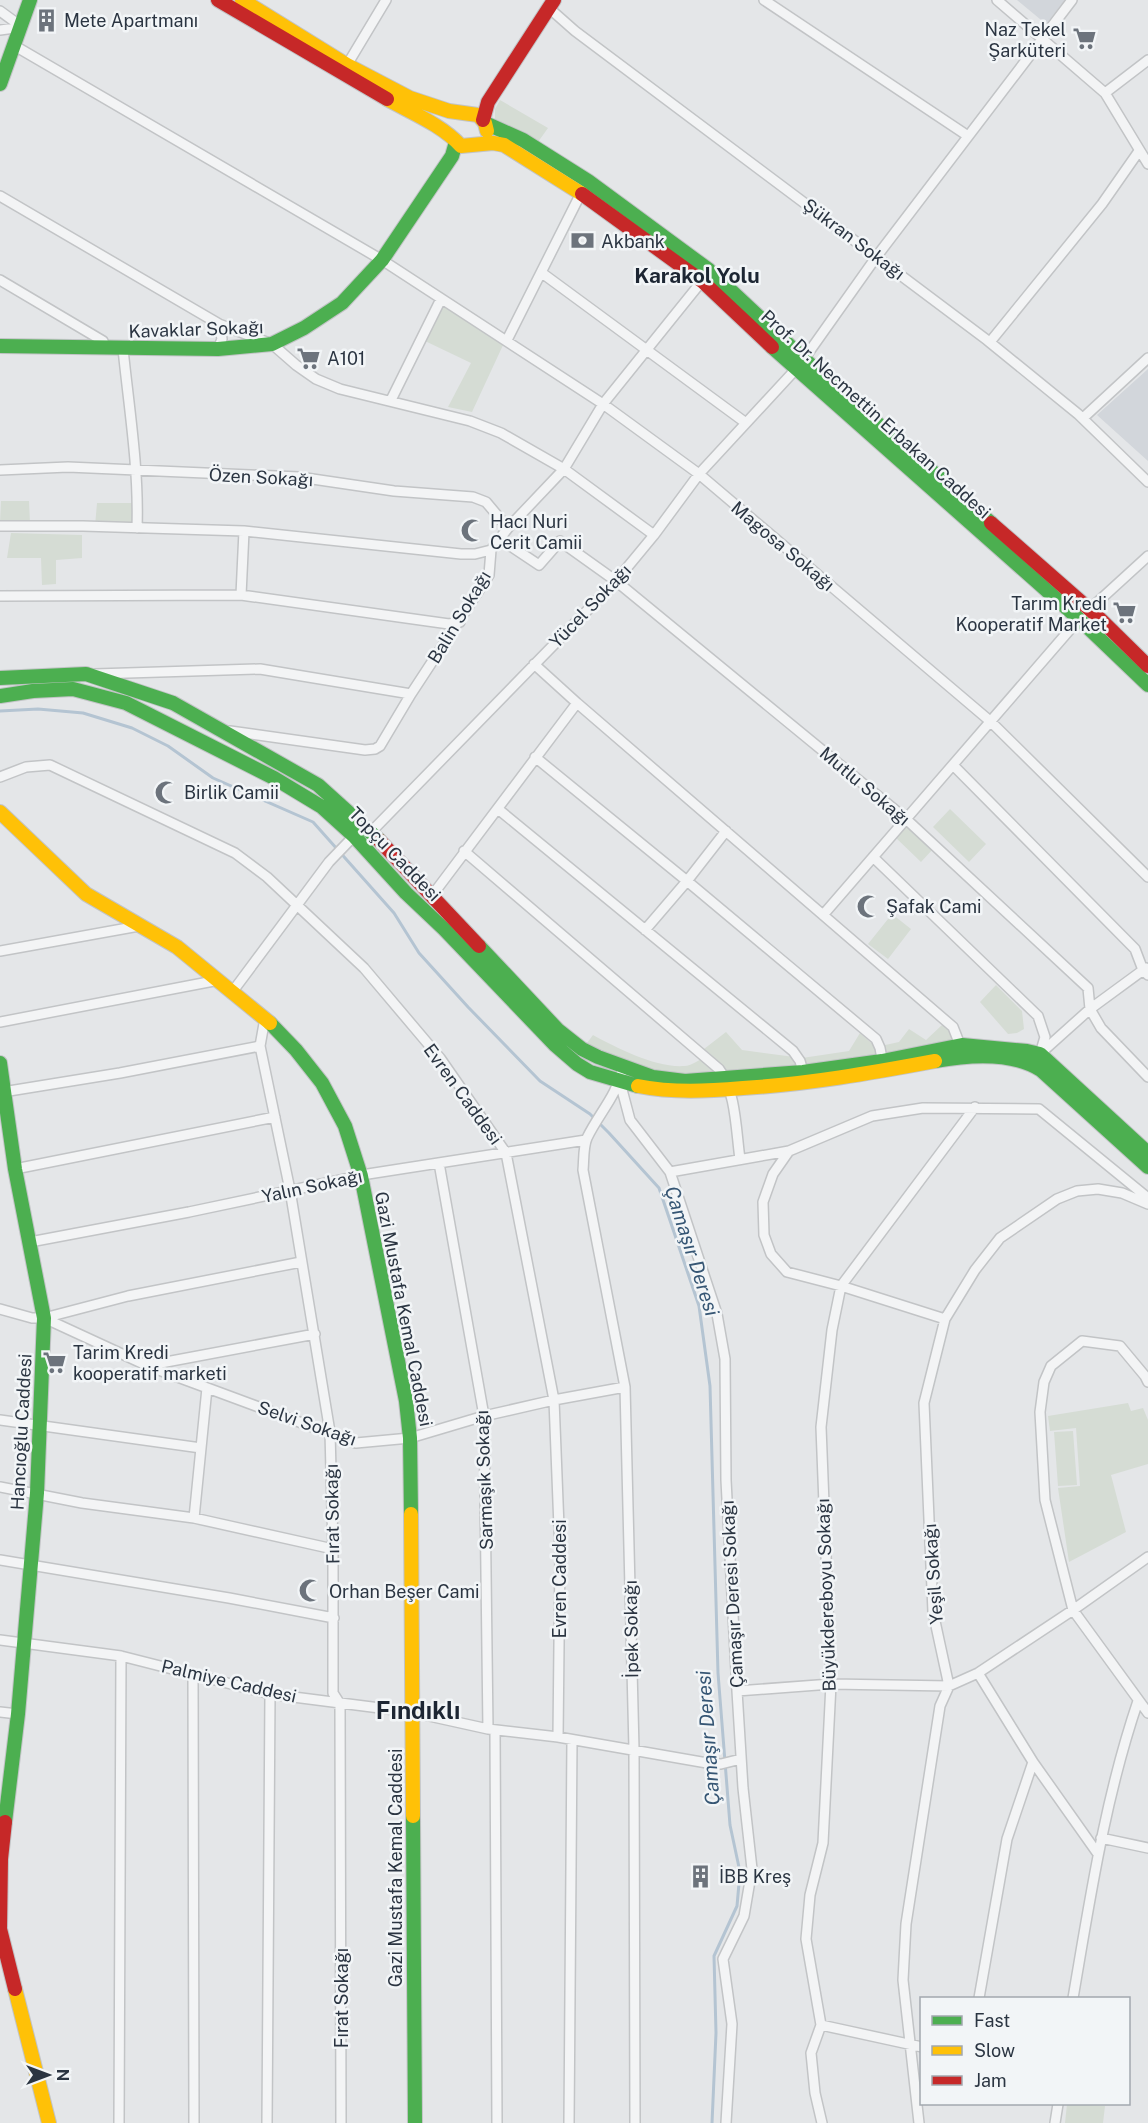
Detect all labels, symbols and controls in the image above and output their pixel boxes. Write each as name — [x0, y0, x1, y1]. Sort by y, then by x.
building icon: Mete Apartmanı — [33, 7, 59, 33]
place label: Mete Apartmanı — [64, 10, 198, 31]
place label: Naz Tekel Şarküteri — [985, 19, 1066, 61]
supermarket icon: Naz Tekel Şarküteri — [1071, 26, 1097, 52]
street label: Şükran Sokağı — [799, 194, 909, 284]
bank icon: Akbank — [570, 228, 596, 254]
place label: Akbank — [601, 231, 665, 252]
district label: Karakol Yolu — [634, 263, 760, 288]
street label: Prof. Dr. Necmettin Erbakan Caddesi — [757, 305, 995, 523]
street label: Kavaklar Sokağı — [128, 316, 264, 342]
supermarket icon: A101 — [296, 345, 322, 371]
place label: A101 — [327, 348, 365, 369]
street label: Özen Sokağı — [208, 463, 314, 490]
street label: Magosa Sokağı — [727, 497, 839, 595]
place label: Hacı Nuri Cerit Camii — [490, 511, 582, 553]
mosque icon: Hacı Nuri Cerit Camii — [459, 518, 485, 544]
street label: Yücel Sokağı — [545, 560, 635, 652]
street label: Balin Sokağı — [423, 567, 495, 667]
place label: Tarım Kredi Kooperatif Market — [955, 593, 1107, 635]
supermarket icon: Tarım Kredi Kooperatif Market — [1112, 600, 1138, 626]
street label: Mutlu Sokağı — [816, 742, 914, 830]
mosque icon: Birlik Camii — [153, 779, 179, 805]
place label: Birlik Camii — [184, 782, 279, 803]
street label: Topçu Caddesi — [345, 803, 445, 905]
mosque icon: Şafak Cami — [855, 893, 881, 919]
place label: Şafak Cami — [886, 896, 982, 917]
street label: Evren Caddesi — [419, 1040, 507, 1148]
street label: Yalın Sokağı — [260, 1165, 364, 1207]
water label: Çamaşır Deresi — [660, 1183, 724, 1319]
street label: Gazi Mustafa Kemal Caddesi — [371, 1190, 437, 1428]
place label: Tarim Kredi kooperatif marketi — [73, 1342, 227, 1384]
supermarket icon: Tarim Kredi kooperatif marketi — [42, 1349, 68, 1375]
street label: Hancıoğlu Caddesi — [6, 1353, 36, 1511]
street label: Selvi Sokağı — [255, 1396, 359, 1450]
street label: Sarmaşık Sokağı — [471, 1410, 497, 1550]
street label: Fırat Sokağı — [321, 1464, 343, 1564]
street label: Büyükdereboyu Sokağı — [812, 1498, 840, 1692]
street label: Çamaşır Deresi Sokağı — [717, 1500, 747, 1688]
street label: Evren Caddesi — [549, 1519, 570, 1639]
street label: Yeşil Sokağı — [919, 1523, 947, 1625]
mosque icon: Orhan Beşer Cami — [298, 1578, 324, 1604]
street label: İpek Sokağı — [619, 1580, 642, 1678]
place label: Orhan Beşer Cami — [329, 1581, 479, 1602]
street label: Palmiye Caddesi — [159, 1655, 299, 1707]
water label: Çamaşır Deresi — [691, 1670, 725, 1806]
district label: Fındıklı — [376, 1696, 460, 1724]
street label: Gazi Mustafa Kemal Caddesi — [385, 1749, 406, 1987]
building icon: İBB Kreş — [688, 1863, 714, 1889]
place label: İBB Kreş — [719, 1865, 791, 1887]
street label: Fırat Sokağı — [331, 1948, 352, 2048]
legend — [920, 1997, 1130, 2105]
text: Fast — [974, 2010, 1010, 2031]
text: Slow — [974, 2040, 1015, 2061]
north arrow — [18, 2045, 78, 2105]
text: N — [53, 2069, 72, 2081]
text: Jam — [974, 2070, 1007, 2091]

